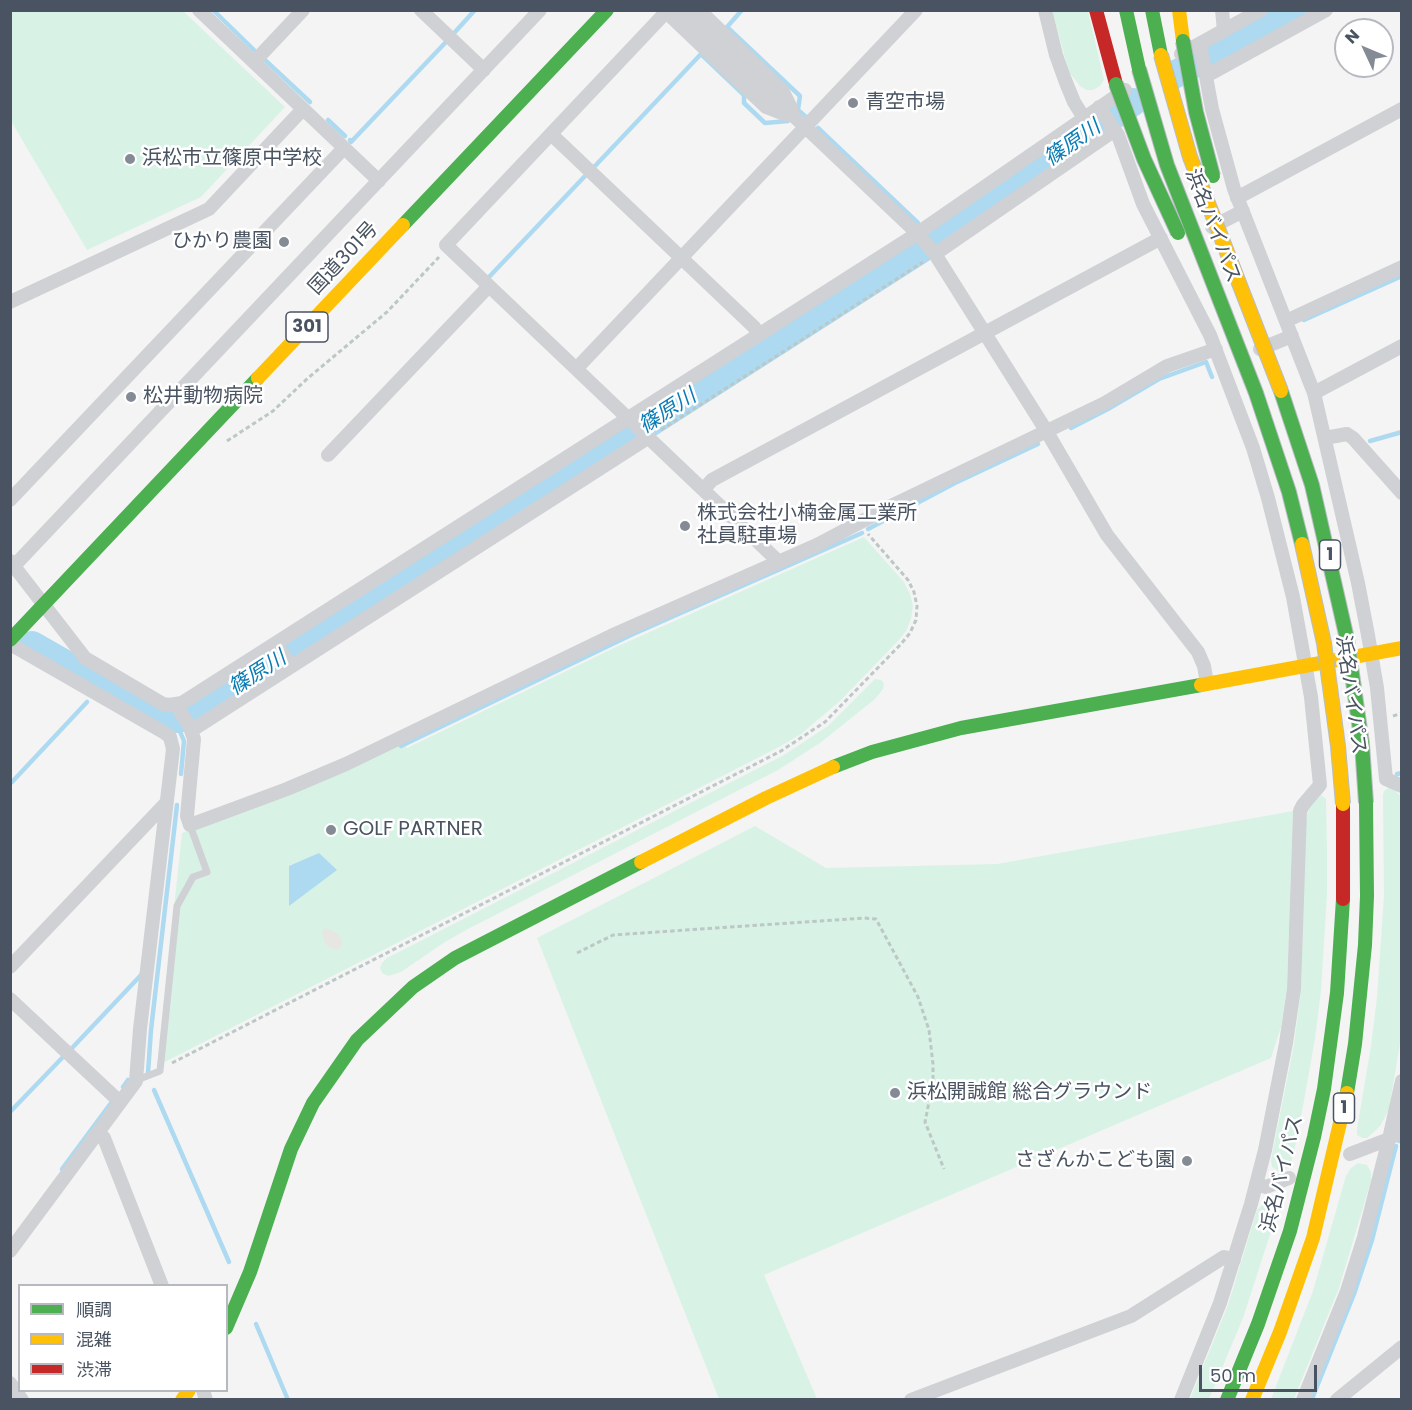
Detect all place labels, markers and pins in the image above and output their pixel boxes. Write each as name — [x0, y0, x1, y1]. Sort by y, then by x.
place label: 青空市場 — [865, 91, 945, 115]
marker: 青空市場 — [846, 96, 860, 110]
place label: 浜松市立篠原中学校 — [142, 147, 322, 171]
marker: 浜松市立篠原中学校 — [123, 152, 137, 166]
place label: ひかり農園 — [172, 230, 272, 254]
marker: ひかり農園 — [277, 235, 291, 249]
place label: 松井動物病院 — [143, 385, 263, 409]
marker: 松井動物病院 — [124, 390, 138, 404]
place label: 株式会社小楠金属工業所 社員駐車場 — [697, 502, 917, 549]
marker: 株式会社小楠金属工業所 社員駐車場 — [678, 519, 692, 533]
place label: GOLF PARTNER — [343, 818, 483, 842]
marker: GOLF PARTNER — [324, 823, 338, 837]
place label: 浜松開誠館 総合グラウンド — [907, 1081, 1152, 1105]
marker: 浜松開誠館 総合グラウンド — [888, 1086, 902, 1100]
place label: さざんかこども園 — [1015, 1149, 1175, 1173]
marker: さざんかこども園 — [1180, 1154, 1194, 1168]

